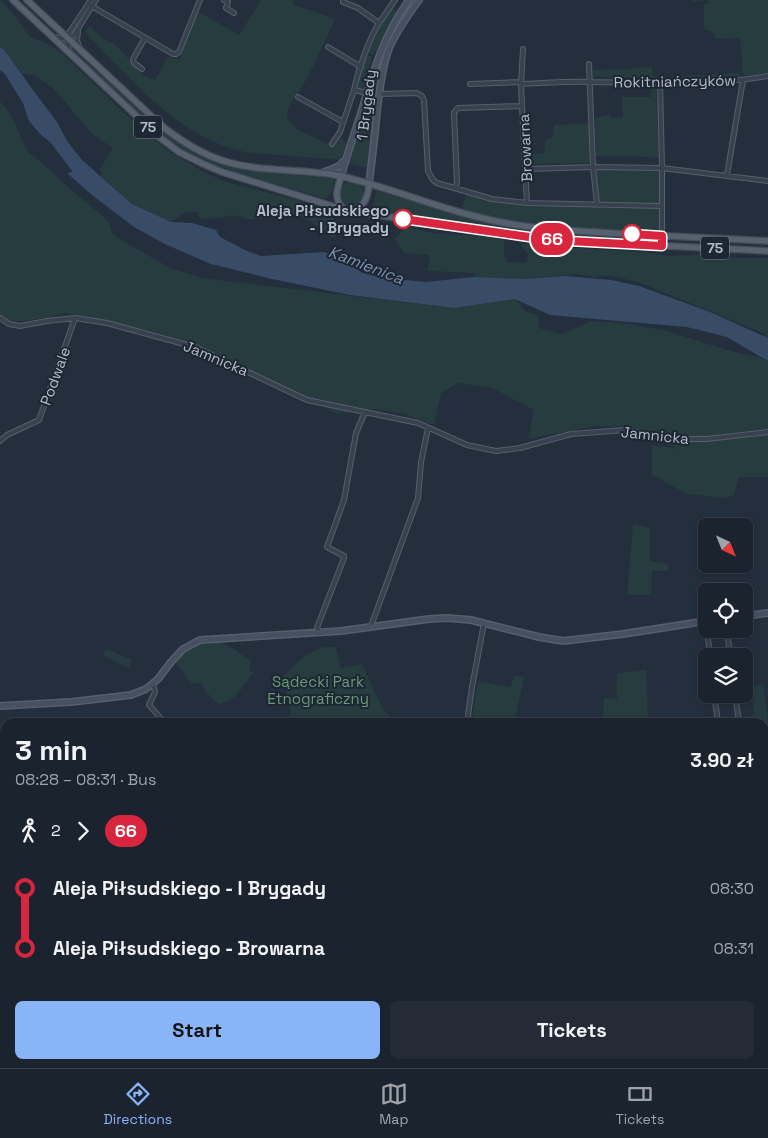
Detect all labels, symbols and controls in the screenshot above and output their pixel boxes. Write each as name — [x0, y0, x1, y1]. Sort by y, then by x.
street label: 1 Brygady — [352, 68, 380, 142]
street label: Rokitniańczyków — [614, 70, 736, 92]
street label: Browarna — [514, 113, 536, 183]
road number: 75 — [134, 115, 162, 138]
place label: Aleja Piłsudskiego - I Brygady — [257, 201, 389, 237]
marker: Aleja Piłsudskiego - I Brygady — [393, 209, 413, 229]
line badge: 66 — [530, 223, 574, 255]
unlabelled marker — [622, 224, 642, 244]
text: 66 — [541, 227, 563, 250]
road number: 75 — [701, 237, 729, 260]
water label: Kamienica — [326, 241, 407, 289]
street label: Jamnicka — [181, 336, 252, 380]
street label: Podwale — [36, 344, 74, 408]
street label: Jamnicka — [620, 422, 690, 448]
north arrow — [698, 518, 752, 572]
map controls — [698, 518, 753, 703]
button: locate — [698, 583, 753, 638]
button: layers — [698, 648, 753, 703]
park label: Sądecki Park Etnograficzny — [267, 672, 369, 708]
text: 3 min — [15, 732, 88, 768]
text: 3.90 zł — [690, 748, 754, 773]
text: 08:28 – 08:31 · Bus — [15, 769, 156, 790]
icon: walk — [15, 817, 43, 845]
icon: forward — [69, 817, 97, 845]
text: 66 — [115, 819, 137, 842]
text: 2 — [51, 820, 61, 841]
text: Aleja Piłsudskiego - I Brygady — [53, 876, 326, 901]
text: 08:30 — [710, 878, 754, 899]
text: Aleja Piłsudskiego - Browarna — [53, 936, 325, 961]
text: 08:31 — [714, 938, 754, 959]
button: Start — [15, 1001, 380, 1059]
button: Tickets — [390, 1001, 754, 1059]
tab: Directions — [104, 1080, 172, 1128]
tab: Map — [379, 1080, 408, 1128]
tab: Tickets — [616, 1080, 664, 1128]

